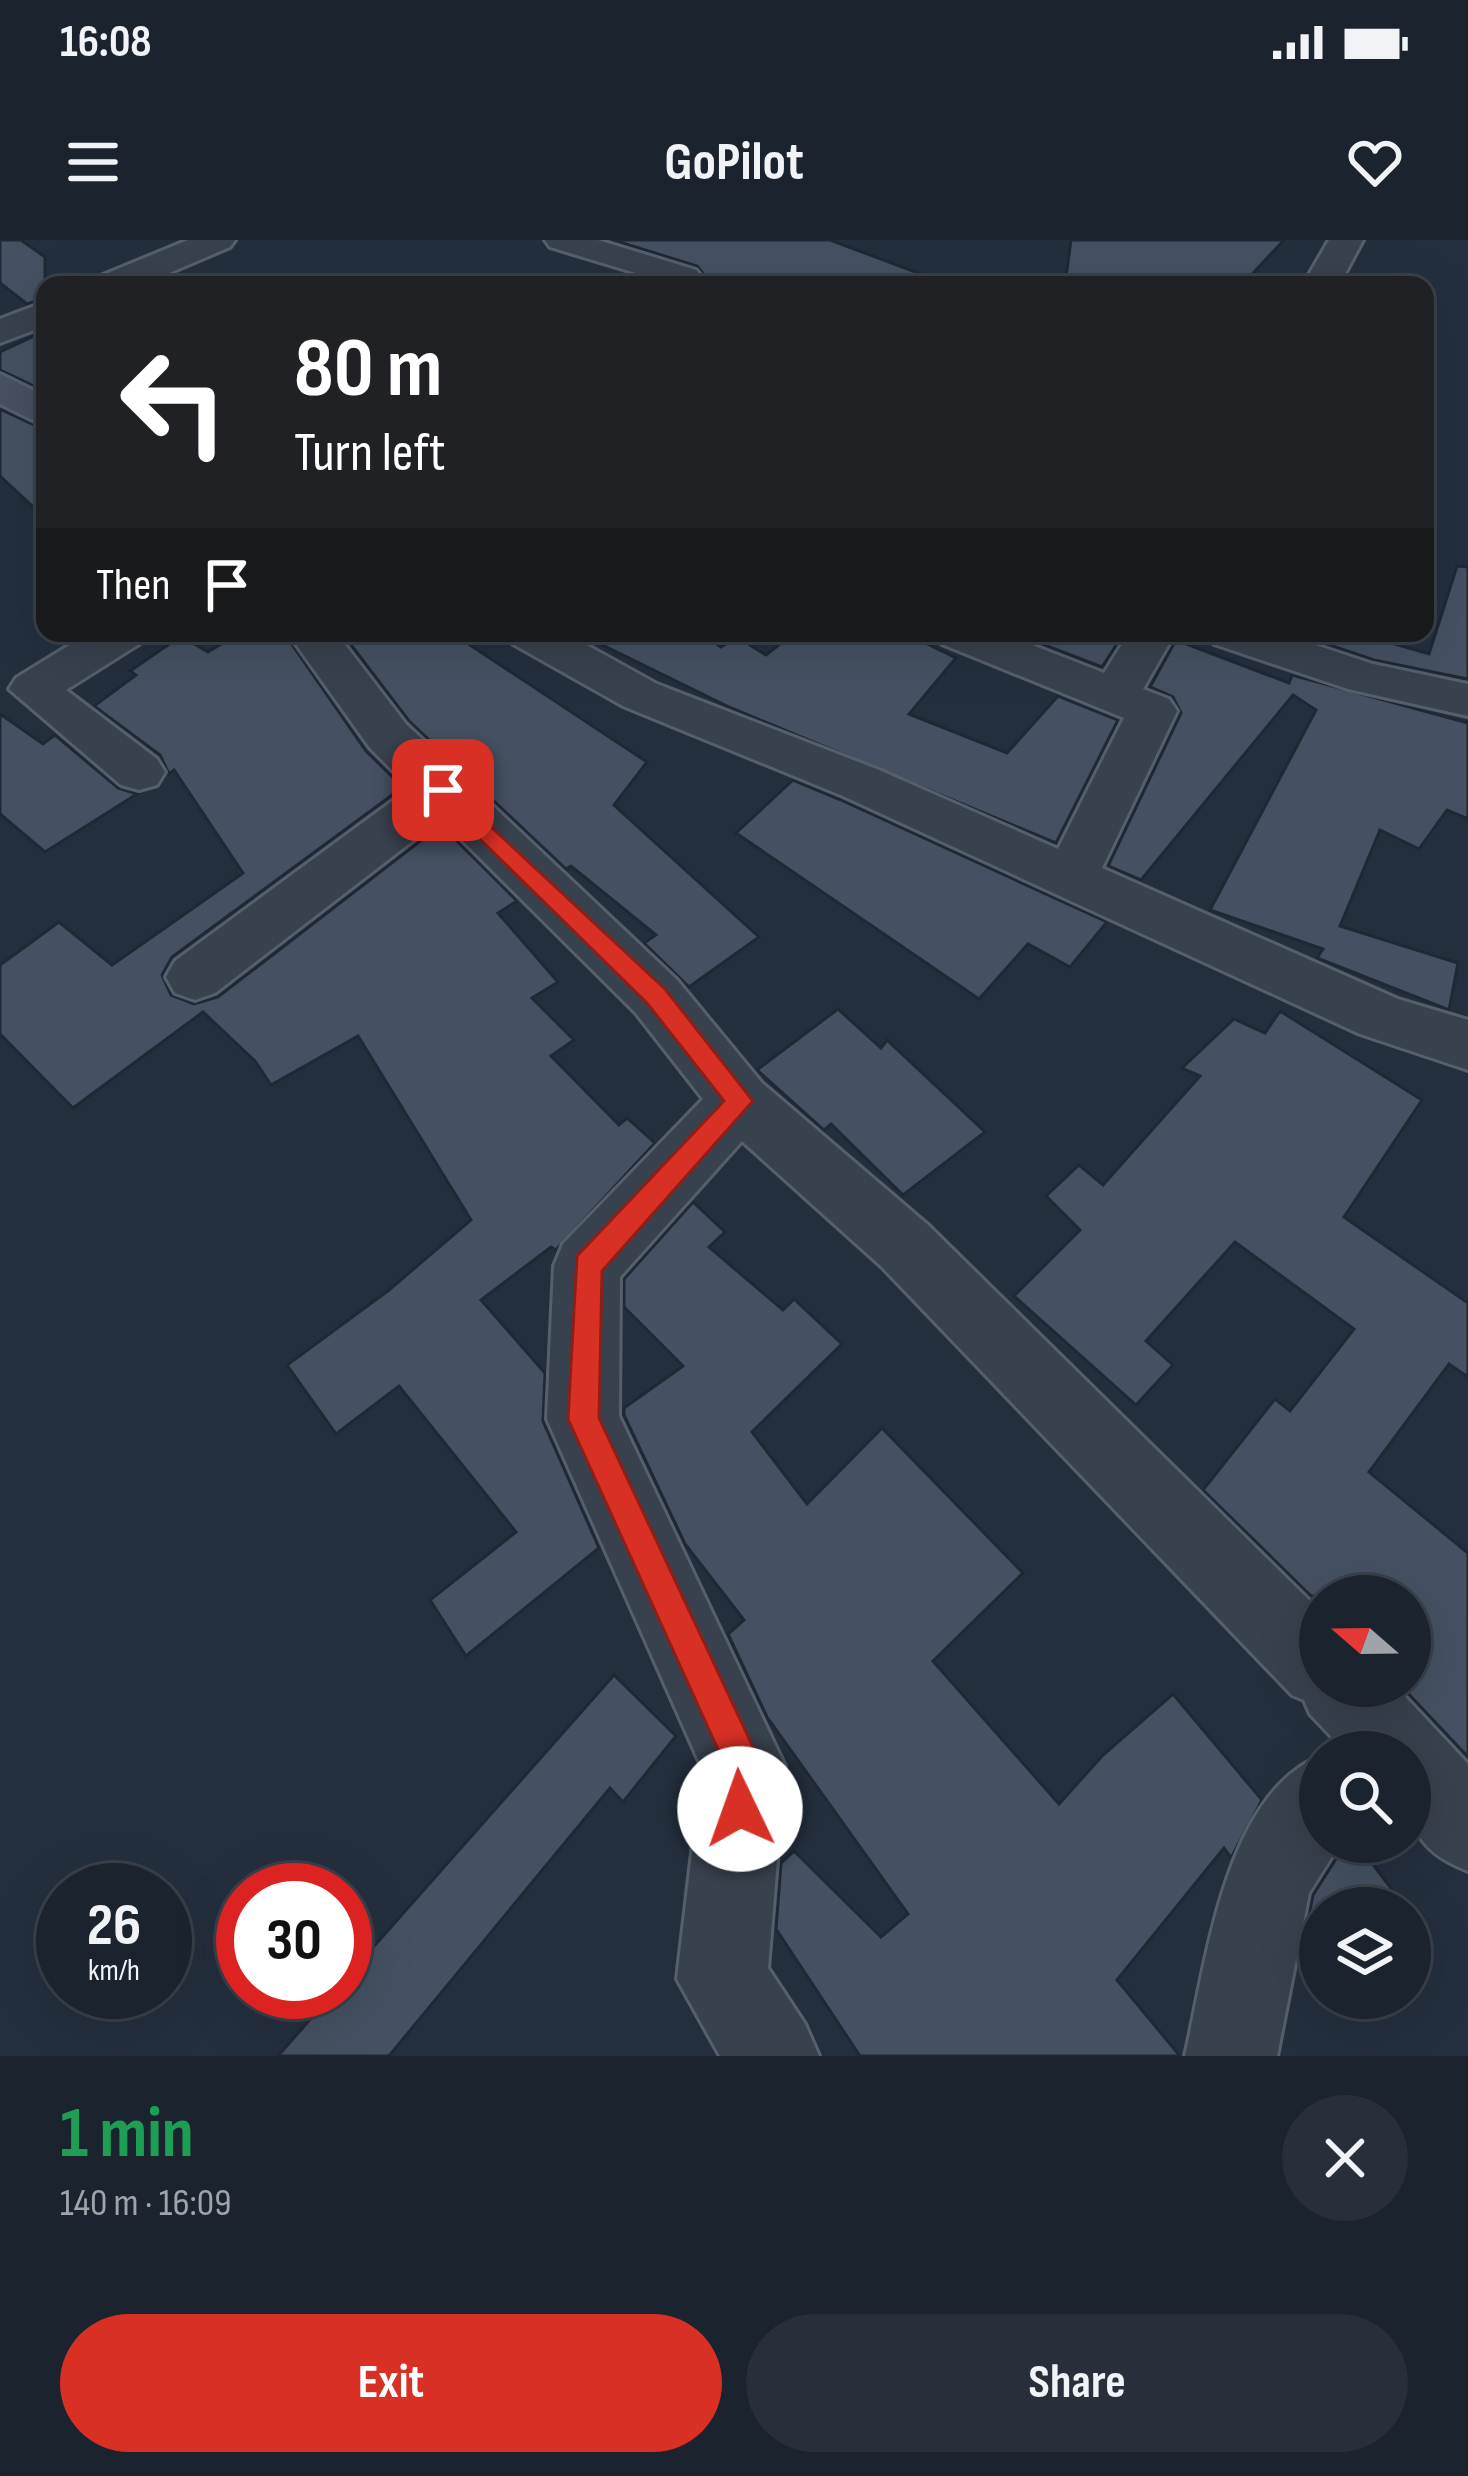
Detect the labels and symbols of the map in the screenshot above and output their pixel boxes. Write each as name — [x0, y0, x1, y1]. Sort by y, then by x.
pin — [392, 739, 494, 841]
north arrow — [1299, 1575, 1431, 1707]
position arrow — [677, 1746, 803, 1872]
speed limit sign: 30 — [216, 1863, 372, 2019]

